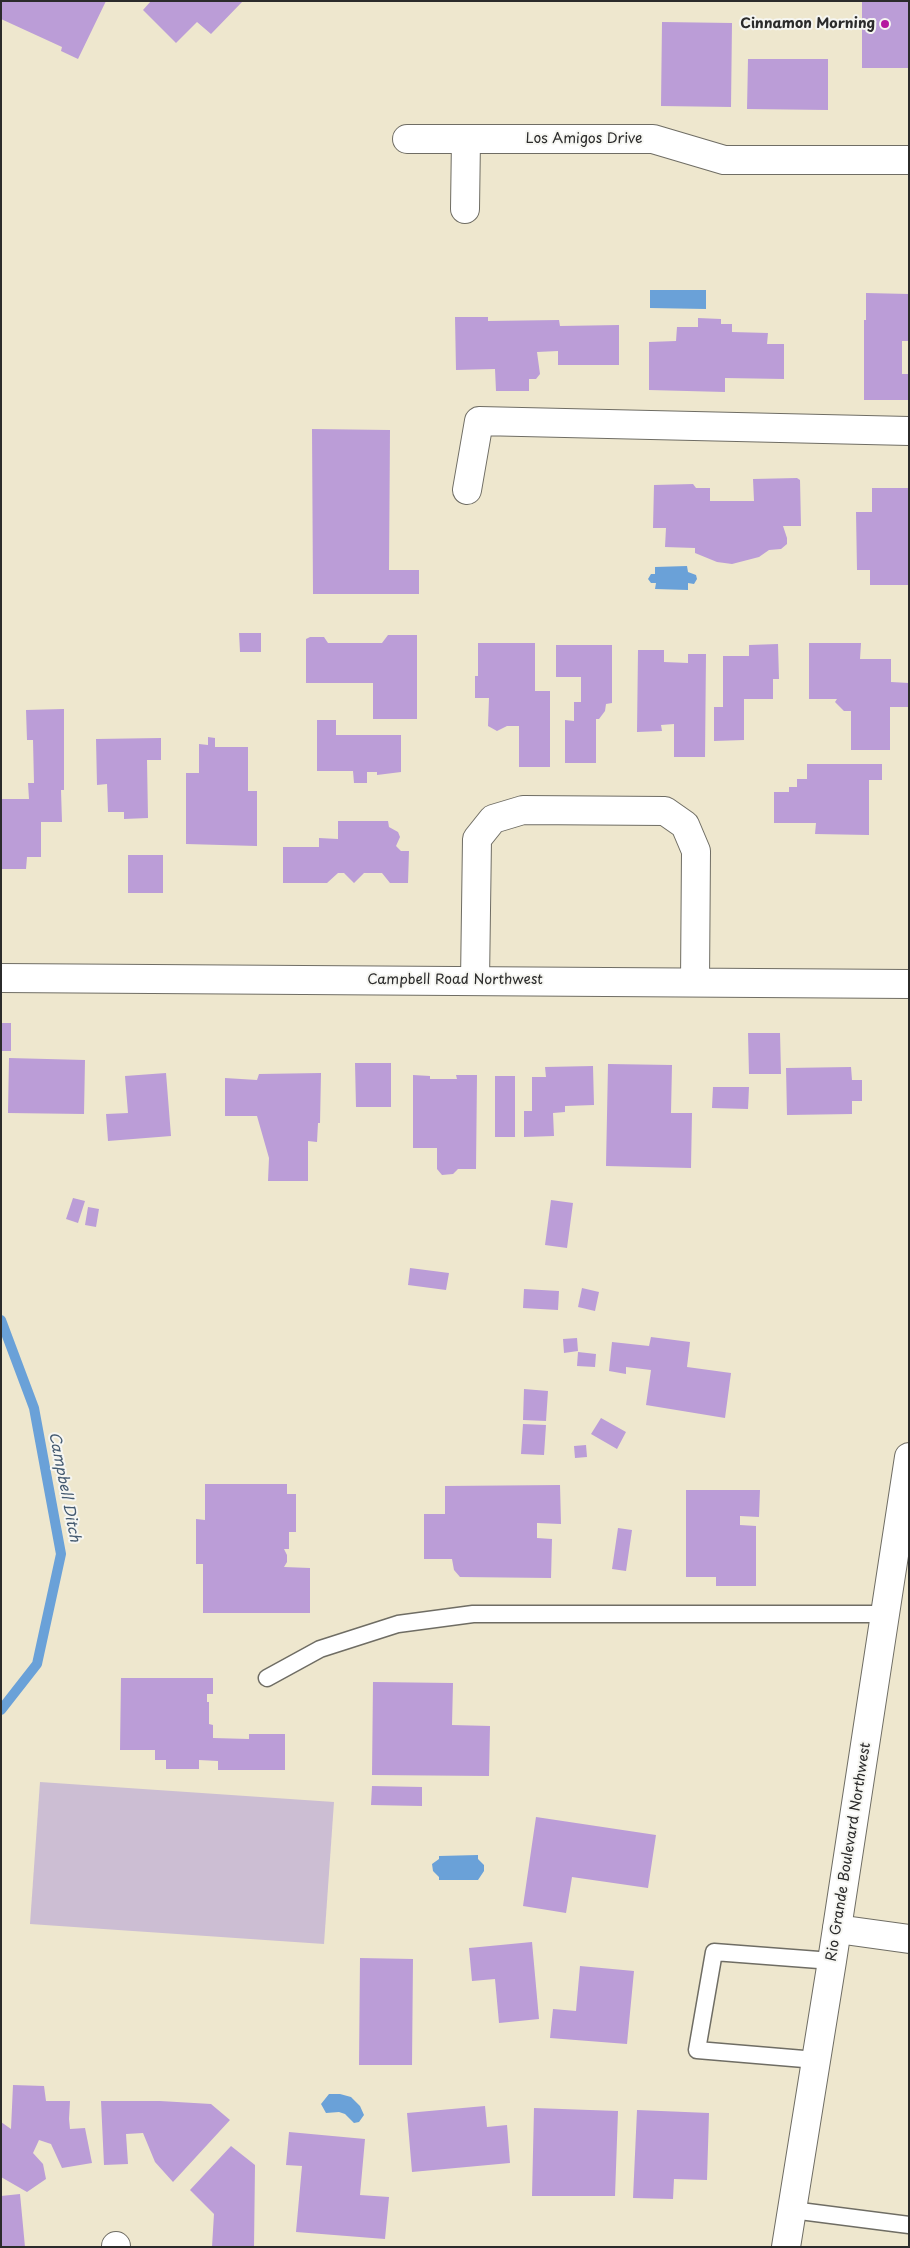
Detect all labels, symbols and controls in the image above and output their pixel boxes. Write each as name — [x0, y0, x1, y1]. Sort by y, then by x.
place label: Cinnamon Morning — [740, 16, 875, 32]
marker: Cinnamon Morning — [879, 18, 891, 30]
street label: Los Amigos Drive — [525, 131, 643, 147]
street label: Campbell Road Northwest — [367, 972, 543, 988]
water label: Campbell Ditch — [45, 1430, 83, 1544]
street label: Rio Grande Boulevard Northwest — [823, 1741, 875, 1963]

